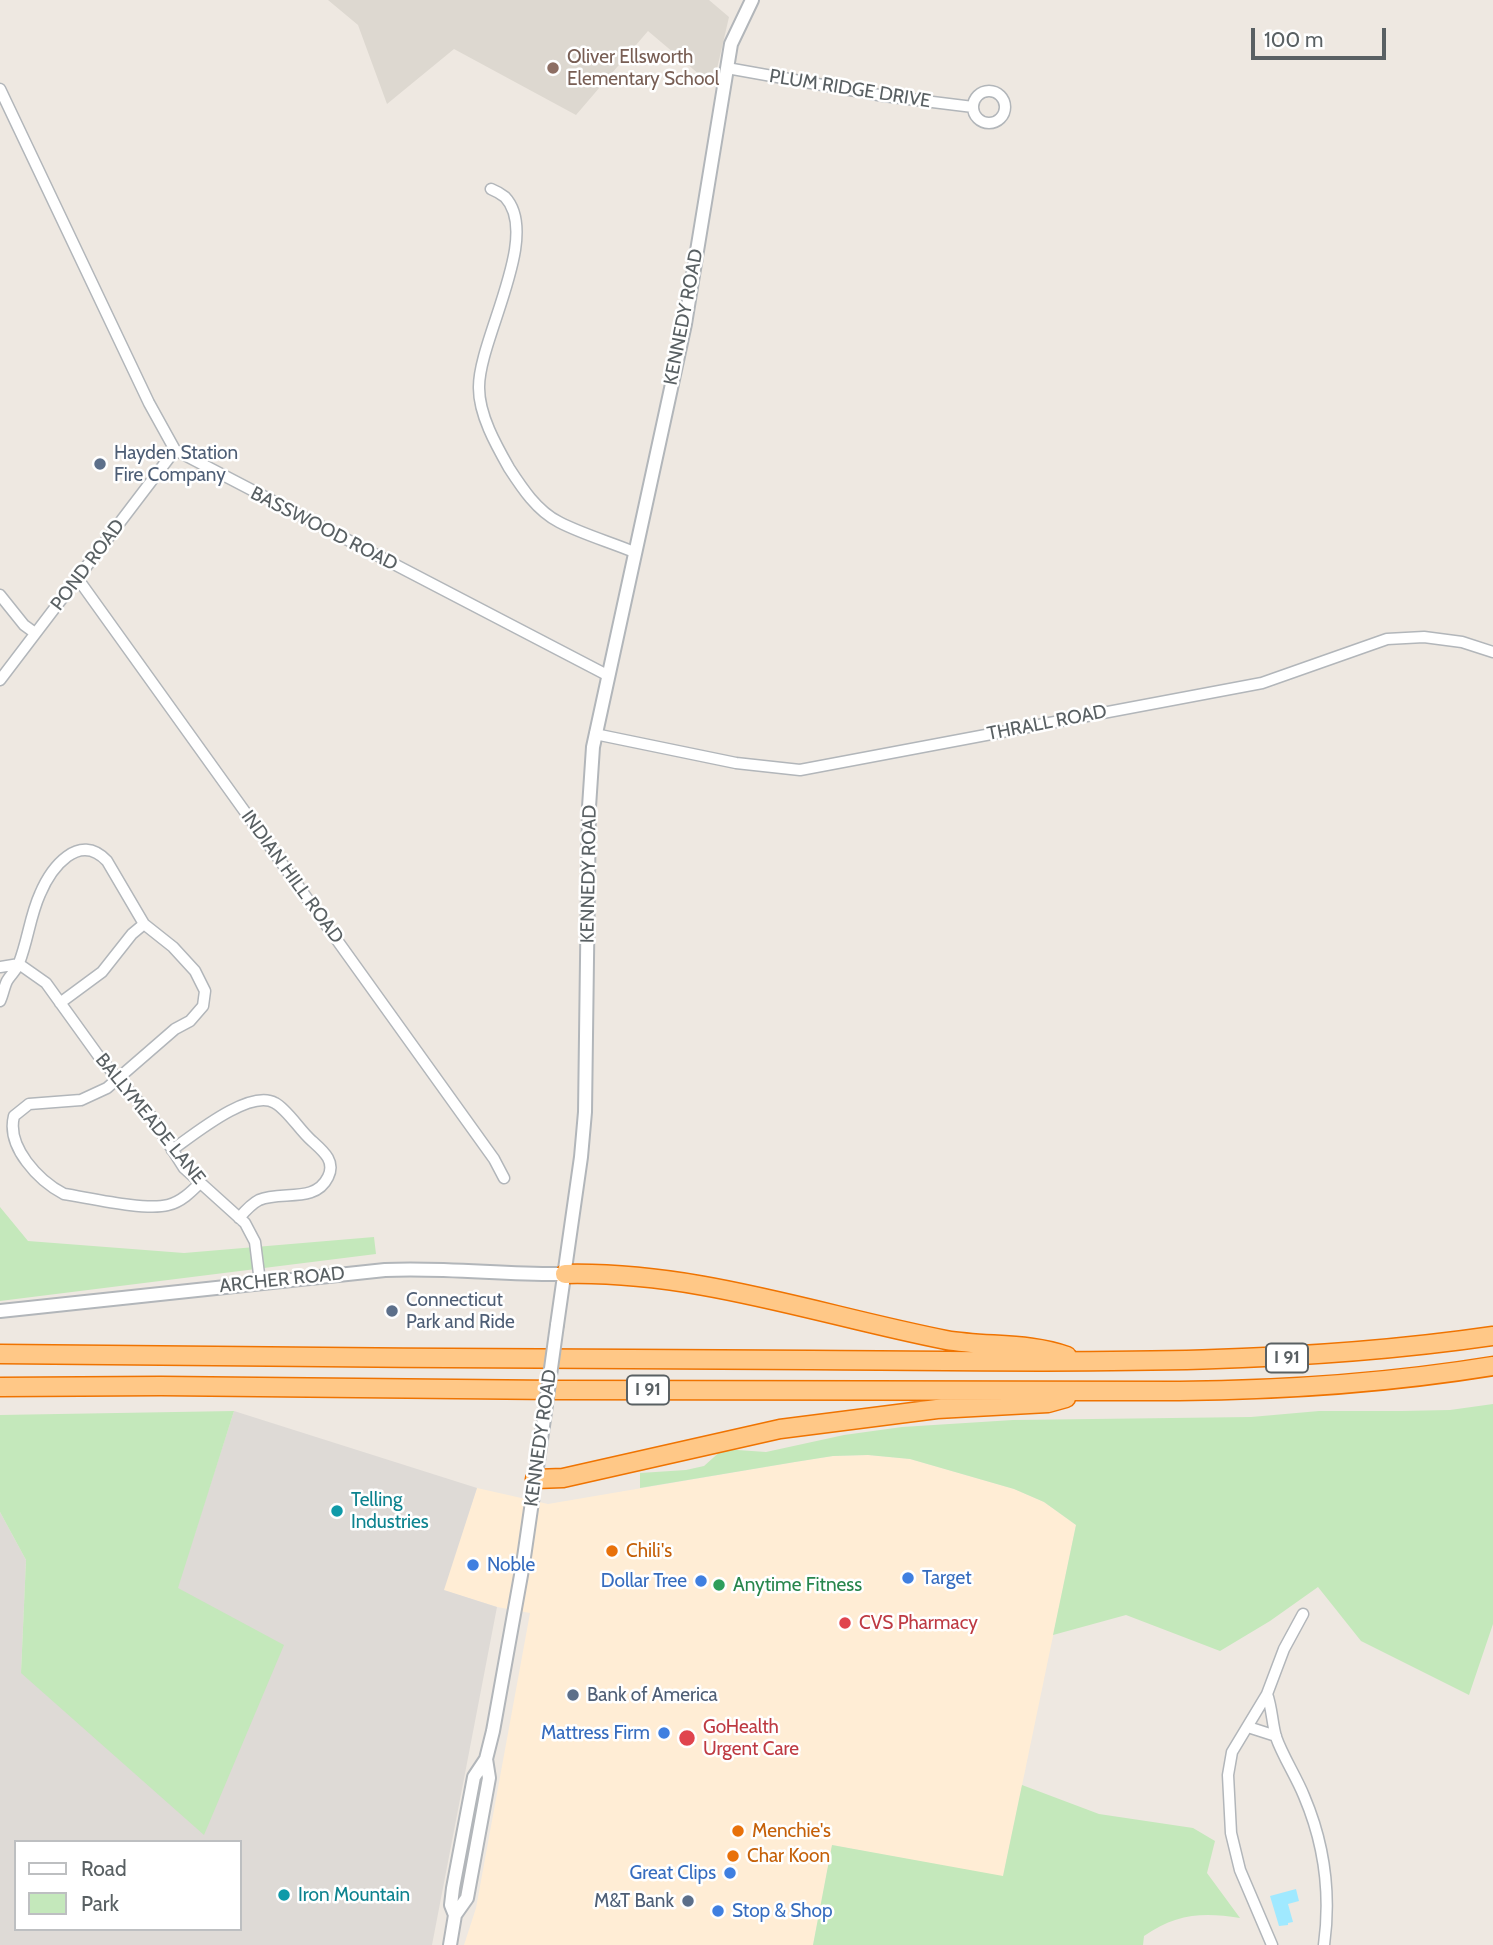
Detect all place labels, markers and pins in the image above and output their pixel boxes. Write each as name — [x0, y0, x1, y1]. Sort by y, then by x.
place label: Oliver Ellsworth Elementary School — [567, 46, 719, 90]
marker: Oliver Ellsworth Elementary School — [545, 60, 561, 76]
place label: Hayden Station Fire Company — [114, 442, 238, 486]
marker: Hayden Station Fire Company — [92, 456, 108, 472]
place label: Connecticut Park and Ride — [406, 1289, 515, 1333]
marker: Connecticut Park and Ride — [384, 1303, 400, 1319]
place label: Telling Industries — [351, 1489, 429, 1533]
marker: Telling Industries — [329, 1503, 345, 1519]
place label: Chili's — [626, 1540, 672, 1562]
marker: Chili's — [604, 1543, 620, 1559]
place label: Noble — [487, 1554, 535, 1576]
marker: Noble — [465, 1557, 481, 1573]
place label: Target — [922, 1567, 972, 1589]
place label: Dollar Tree — [601, 1570, 687, 1592]
marker: Target — [900, 1570, 916, 1586]
marker: Dollar Tree — [693, 1573, 709, 1589]
place label: Anytime Fitness — [733, 1574, 862, 1596]
marker: Anytime Fitness — [711, 1577, 727, 1593]
place label: CVS Pharmacy — [859, 1612, 978, 1634]
marker: CVS Pharmacy — [837, 1615, 853, 1631]
place label: Bank of America — [587, 1684, 718, 1706]
marker: Bank of America — [565, 1687, 581, 1703]
place label: GoHealth Urgent Care — [703, 1716, 799, 1760]
place label: Mattress Firm — [541, 1722, 650, 1744]
marker: Mattress Firm — [656, 1725, 672, 1741]
marker: GoHealth Urgent Care — [677, 1728, 697, 1748]
place label: Menchie's — [752, 1820, 831, 1842]
marker: Menchie's — [730, 1823, 746, 1839]
place label: Char Koon — [747, 1845, 830, 1867]
marker: Char Koon — [725, 1848, 741, 1864]
place label: Great Clips — [630, 1862, 716, 1884]
marker: Great Clips — [722, 1865, 738, 1881]
place label: Iron Mountain — [298, 1884, 410, 1906]
marker: Iron Mountain — [276, 1887, 292, 1903]
place label: M&T Bank — [594, 1890, 674, 1912]
marker: M&T Bank — [680, 1893, 696, 1909]
place label: Stop & Shop — [732, 1900, 833, 1922]
marker: Stop & Shop — [710, 1903, 726, 1919]

